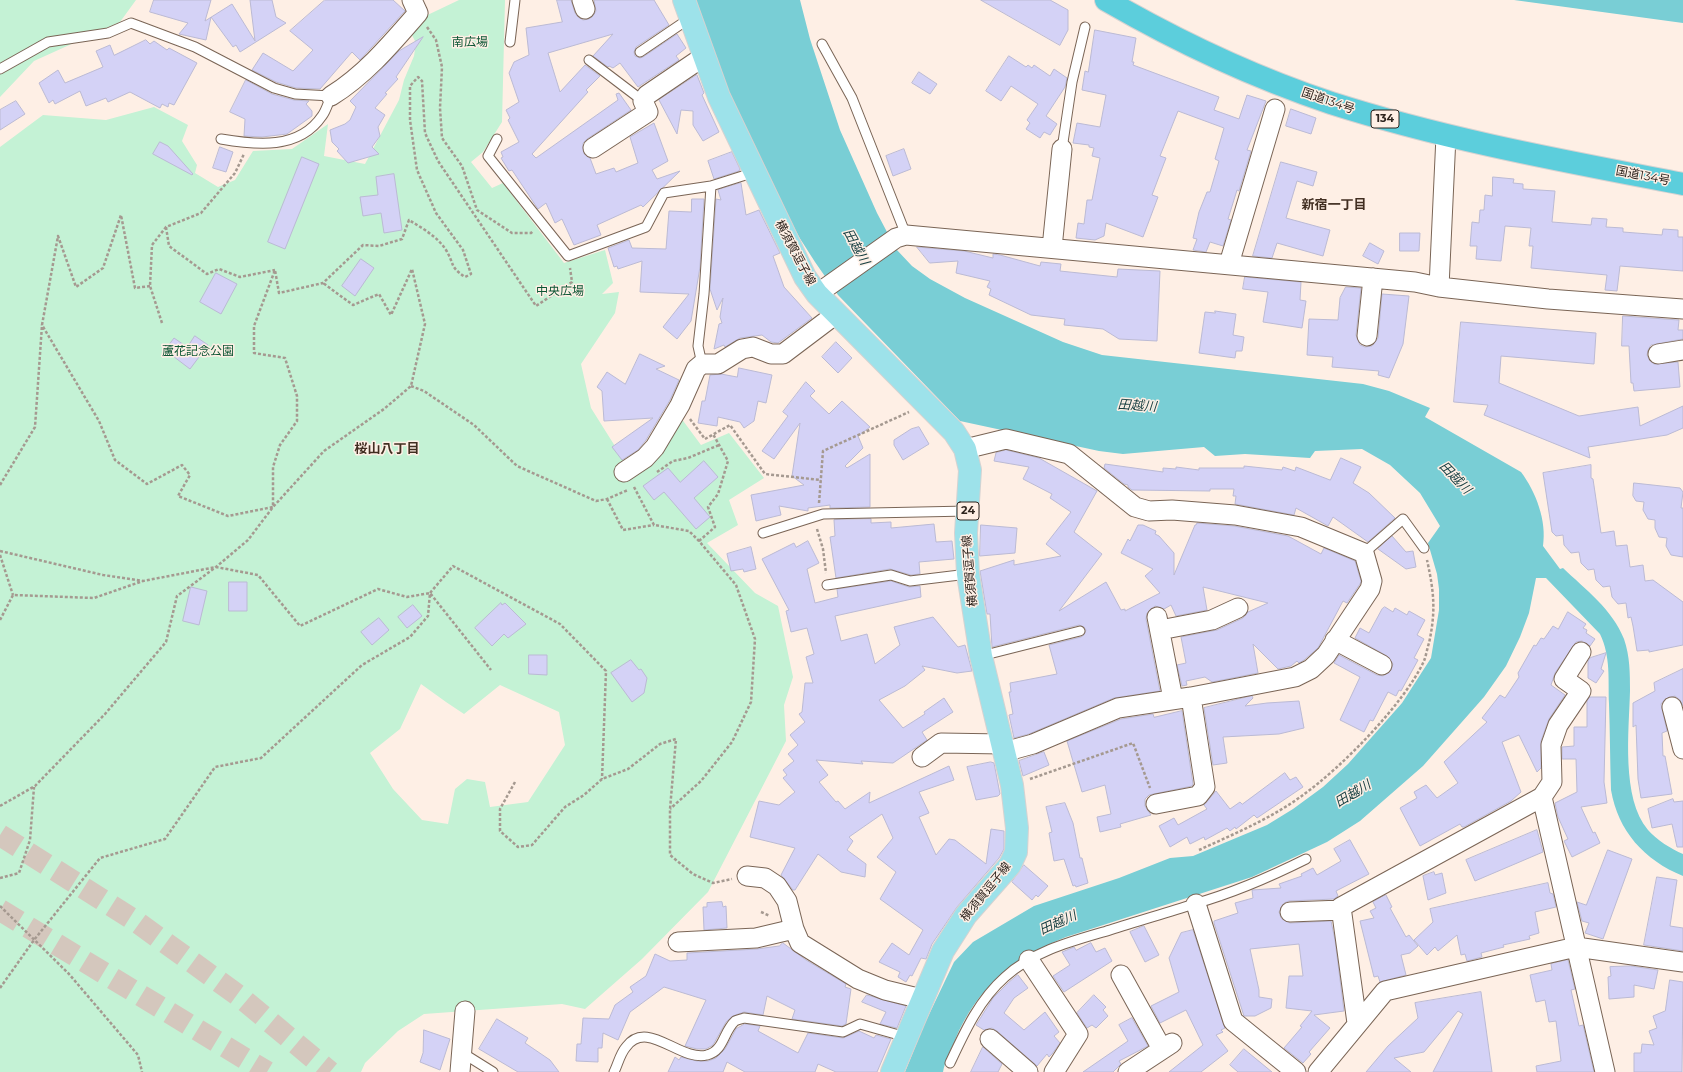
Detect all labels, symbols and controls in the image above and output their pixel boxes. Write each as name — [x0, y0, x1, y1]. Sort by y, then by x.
park label: 南広場 — [452, 35, 488, 49]
street label: 国道134号 — [1300, 85, 1356, 117]
road number: 134 — [1371, 110, 1399, 128]
street label: 国道134号 — [1615, 164, 1671, 188]
district label: 新宿一丁目 — [1302, 197, 1366, 213]
street label: 横須賀逗子線 — [772, 218, 818, 288]
water label: 田越川 — [840, 226, 872, 268]
park label: 中央広場 — [536, 284, 584, 298]
park label: 蘆花記念公園 — [162, 344, 234, 358]
water label: 田越川 — [1117, 397, 1157, 415]
district label: 桜山八丁目 — [355, 441, 419, 457]
water label: 田越川 — [1436, 459, 1474, 497]
road number: 24 — [957, 502, 979, 520]
street label: 横須賀逗子線 — [960, 535, 980, 607]
water label: 田越川 — [1332, 777, 1374, 811]
street label: 横須賀逗子線 — [958, 859, 1014, 925]
water label: 田越川 — [1037, 908, 1079, 938]

